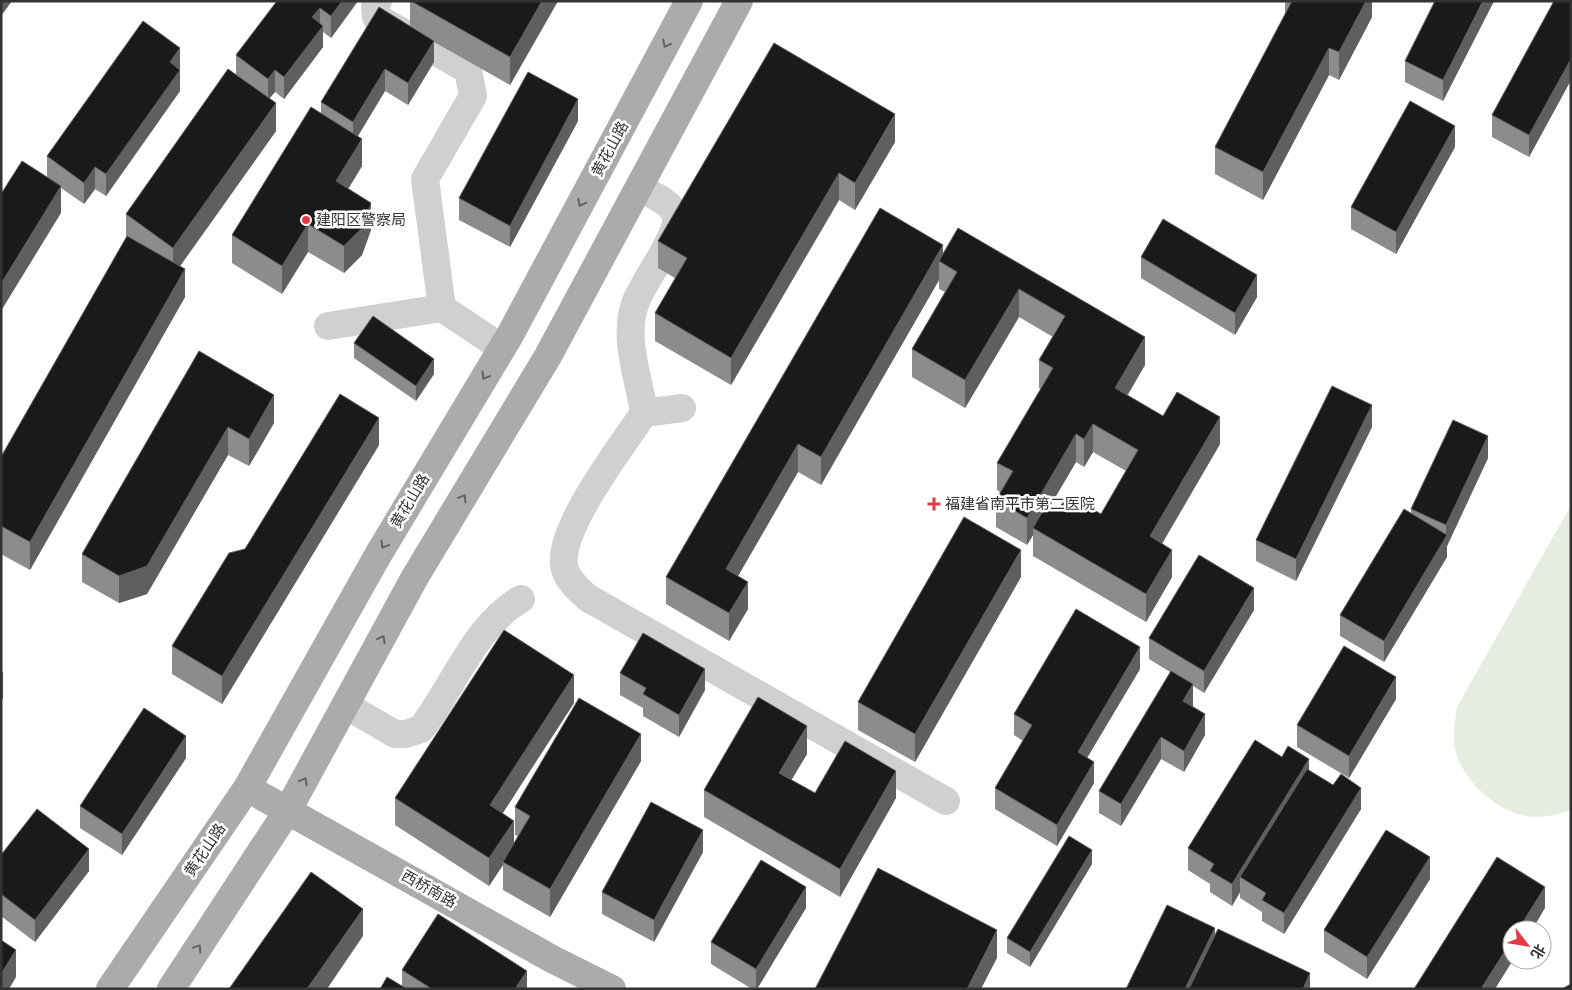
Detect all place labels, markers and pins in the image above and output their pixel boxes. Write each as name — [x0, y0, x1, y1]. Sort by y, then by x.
place label: 建阳区警察局 — [316, 211, 406, 228]
marker: 建阳区警察局 — [300, 214, 312, 226]
place label: 福建省南平市第二医院 — [945, 495, 1095, 512]
marker: 福建省南平市第二医院 — [927, 497, 941, 511]

